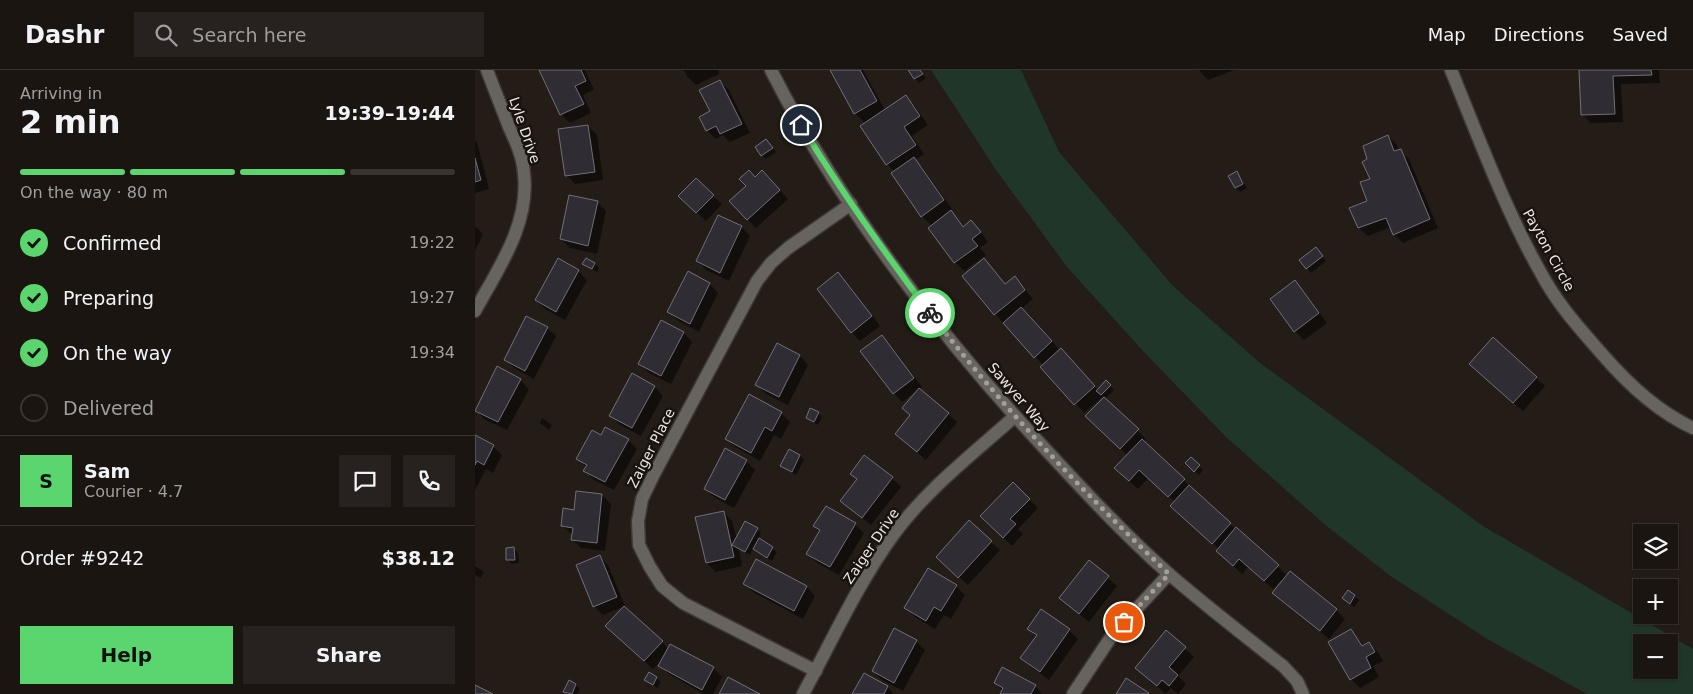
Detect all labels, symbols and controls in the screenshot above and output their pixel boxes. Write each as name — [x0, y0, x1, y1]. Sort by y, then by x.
search box — [134, 12, 484, 57]
text: Dashr — [25, 21, 104, 49]
icon: search — [152, 21, 180, 49]
text: Search here — [192, 24, 306, 46]
text: Map — [1428, 24, 1466, 45]
text: Directions — [1494, 24, 1584, 45]
text: Saved — [1612, 24, 1668, 45]
text: Arriving in — [20, 84, 102, 103]
street label: Lyle Drive — [506, 95, 544, 165]
text: 19:39–19:44 — [325, 102, 455, 124]
text: 2 min — [20, 103, 121, 141]
pin — [780, 104, 822, 146]
icon: home — [787, 111, 815, 139]
text: On the way · 80 m — [20, 183, 168, 202]
street label: Payton Circle — [1520, 206, 1578, 294]
icon: check — [20, 229, 48, 257]
text: Confirmed — [63, 232, 162, 254]
text: 19:22 — [409, 233, 455, 252]
icon: check — [20, 284, 48, 312]
text: Preparing — [63, 287, 154, 309]
text: 19:27 — [409, 288, 455, 307]
courier — [905, 288, 955, 338]
icon: bike — [916, 299, 944, 327]
icon: check — [20, 339, 48, 367]
text: On the way — [63, 342, 172, 364]
text: 19:34 — [409, 343, 455, 362]
street label: Sawyer Way — [985, 359, 1053, 435]
text: Delivered — [63, 397, 154, 419]
street label: Zaiger Place — [624, 406, 678, 490]
button: chat — [339, 455, 391, 507]
button: phone — [403, 455, 455, 507]
text: Sam — [84, 460, 130, 482]
text: S — [39, 470, 53, 492]
text: Courier · 4.7 — [84, 482, 183, 501]
street label: Zaiger Drive — [840, 505, 902, 587]
map controls — [1633, 524, 1678, 679]
button: layers — [1633, 524, 1678, 569]
text: Order #9242 — [20, 547, 144, 569]
text: $38.12 — [382, 547, 455, 569]
button: + — [1633, 579, 1678, 624]
pin — [1103, 601, 1145, 643]
icon: bag — [1110, 608, 1138, 636]
button: Help — [20, 626, 233, 684]
button: Share — [243, 626, 455, 684]
button: − — [1633, 634, 1678, 679]

